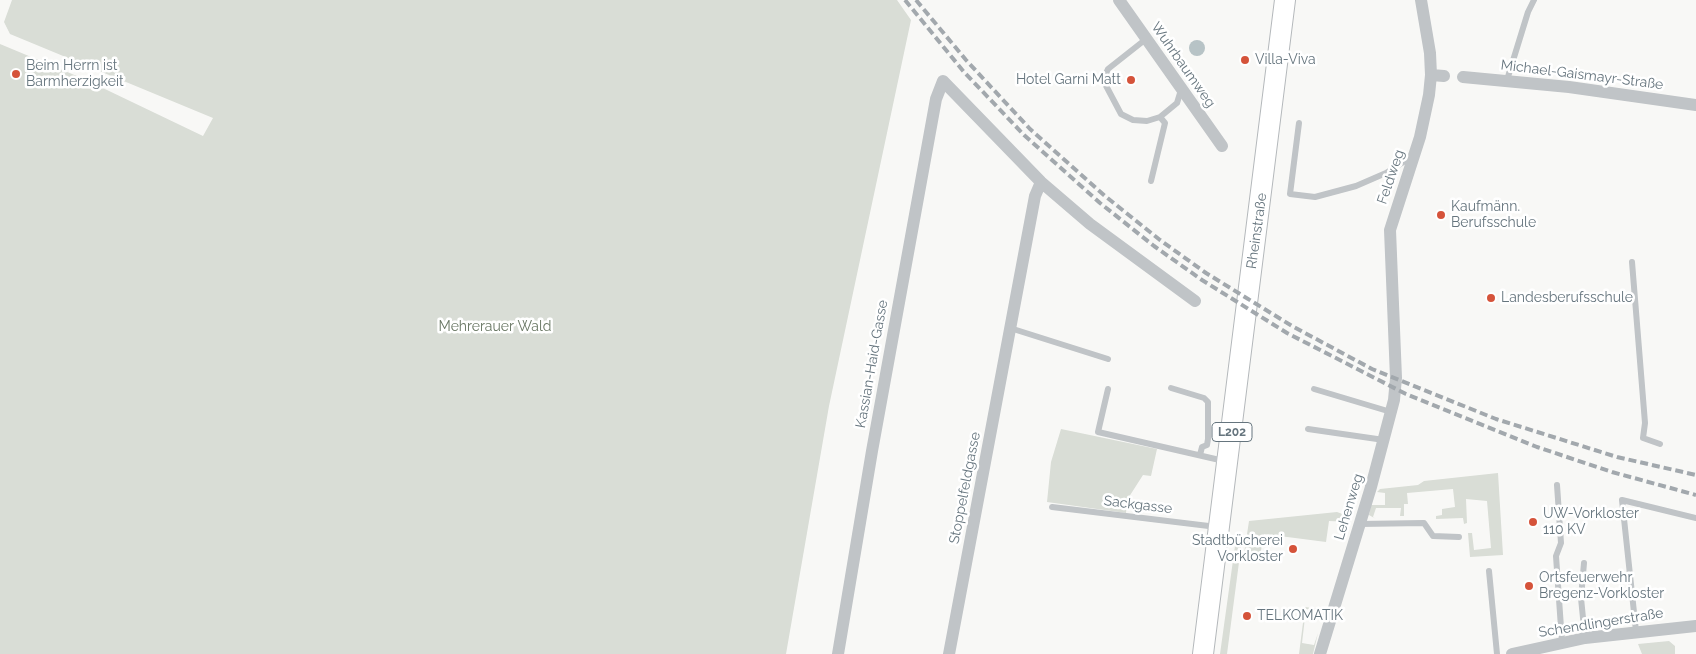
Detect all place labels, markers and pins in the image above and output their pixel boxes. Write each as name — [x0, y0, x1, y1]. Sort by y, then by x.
place label: Villa-Viva — [1255, 52, 1316, 68]
marker: Villa-Viva — [1239, 54, 1251, 66]
place label: Beim Herrn ist Barmherzigkeit — [26, 58, 124, 90]
marker: Beim Herrn ist Barmherzigkeit — [10, 68, 22, 80]
place label: Hotel Garni Matt — [1016, 72, 1121, 88]
marker: Hotel Garni Matt — [1125, 74, 1137, 86]
place label: Kaufmänn. Berufsschule — [1451, 199, 1536, 232]
marker: Kaufmänn. Berufsschule — [1435, 209, 1447, 221]
place label: Landesberufsschule — [1501, 290, 1633, 306]
marker: Landesberufsschule — [1485, 292, 1497, 304]
place label: UW-Vorkloster 110 KV — [1543, 506, 1639, 538]
marker: UW-Vorkloster 110 KV — [1527, 516, 1539, 528]
place label: Stadtbücherei Vorkloster — [1192, 533, 1283, 566]
marker: Stadtbücherei Vorkloster — [1287, 543, 1299, 555]
place label: Ortsfeuerwehr Bregenz-Vorkloster — [1539, 570, 1664, 602]
marker: Ortsfeuerwehr Bregenz-Vorkloster — [1523, 580, 1535, 592]
place label: TELKOMATIK — [1257, 608, 1343, 624]
marker: TELKOMATIK — [1241, 610, 1253, 622]

